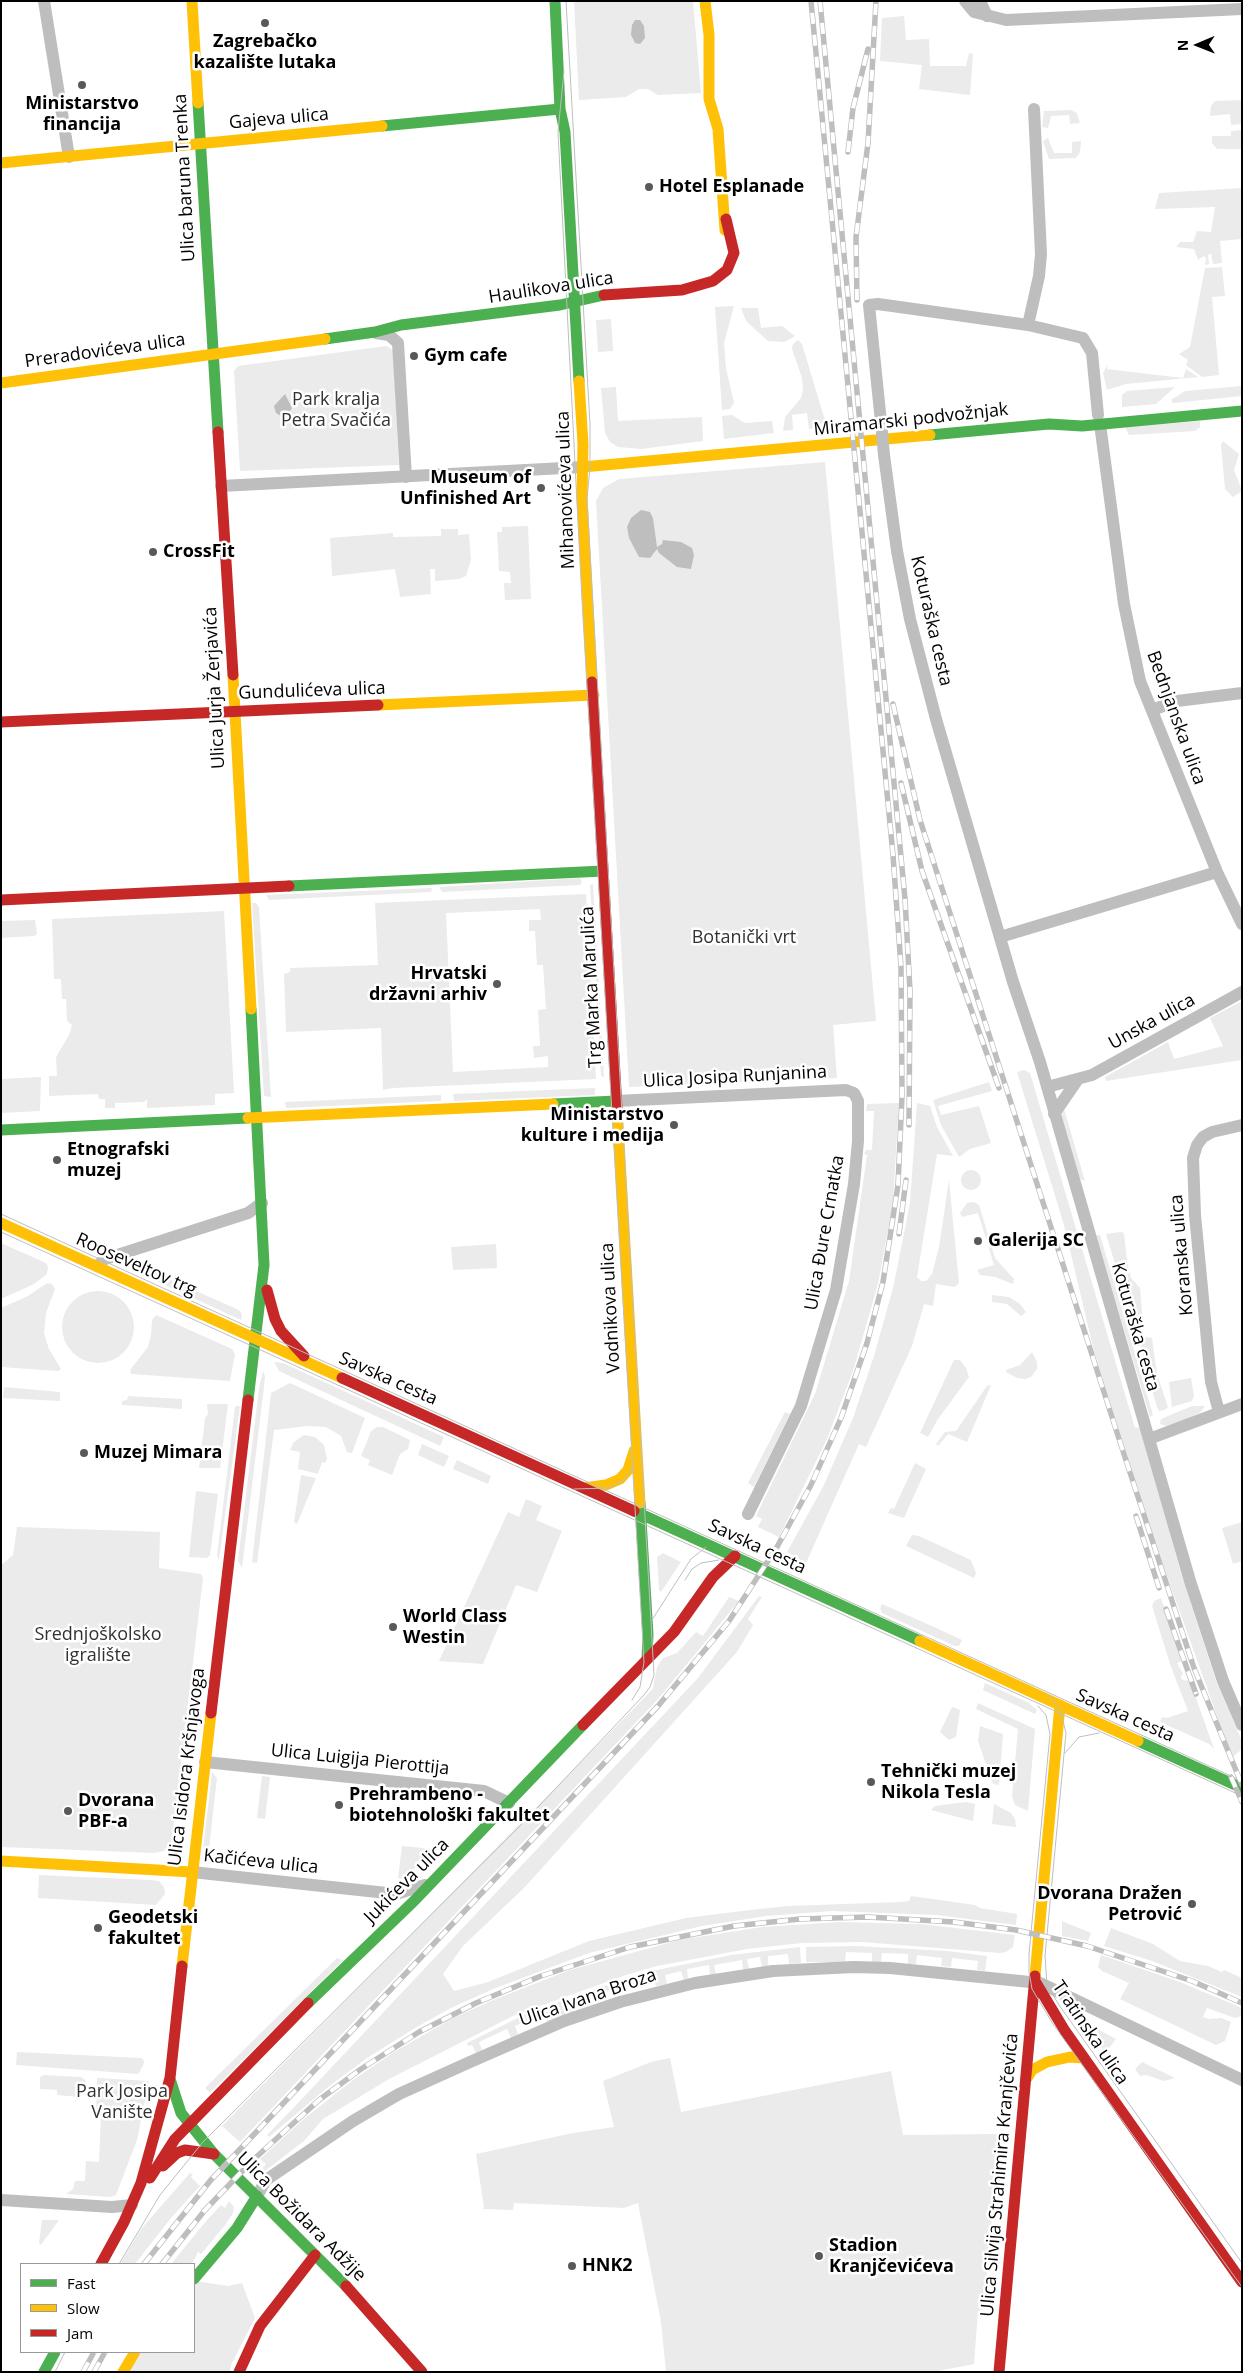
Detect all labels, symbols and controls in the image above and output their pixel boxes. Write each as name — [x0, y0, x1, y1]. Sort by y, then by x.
marker: Zagrebačko kazalište lutaka — [259, 17, 271, 29]
north arrow — [1173, 20, 1223, 70]
place label: Zagrebačko kazalište lutaka — [194, 31, 336, 74]
text: N — [1173, 39, 1192, 51]
marker: Ministarstvo financija — [76, 79, 88, 91]
place label: Ministarstvo financija — [25, 93, 139, 136]
street label: Ulica baruna Trenka — [170, 93, 200, 263]
street label: Gajeva ulica — [228, 104, 330, 134]
place label: Hotel Esplanade — [659, 176, 804, 198]
marker: Hotel Esplanade — [643, 181, 655, 193]
street label: Haulikova ulica — [487, 267, 615, 309]
street label: Preradovićeva ulica — [23, 329, 187, 373]
place label: Gym cafe — [424, 345, 507, 367]
marker: Gym cafe — [408, 350, 420, 362]
park label: Park kralja Petra Svačića — [281, 389, 391, 432]
street label: Miramarski podvožnjak — [813, 399, 1009, 441]
street label: Mihanovićeva ulica — [552, 411, 580, 569]
place label: Museum of Unfinished Art — [400, 467, 531, 509]
marker: Museum of Unfinished Art — [535, 482, 547, 494]
place label: CrossFit — [163, 541, 235, 563]
marker: CrossFit — [147, 546, 159, 558]
street label: Koturaška cesta — [906, 554, 956, 688]
street label: Ulica Jurja Žerjavića — [200, 606, 230, 770]
street label: Bednjanska ulica — [1142, 648, 1210, 788]
street label: Gundulićeva ulica — [238, 678, 386, 704]
street label: Trg Marka Marulića — [577, 906, 607, 1068]
park label: Botanički vrt — [692, 927, 796, 949]
place label: Hrvatski državni arhiv — [369, 963, 487, 1006]
marker: Hrvatski državni arhiv — [491, 978, 503, 990]
street label: Unska ulica — [1105, 989, 1199, 1055]
street label: Ulica Josipa Runjanina — [642, 1061, 828, 1093]
place label: Ministarstvo kulture i medija — [521, 1104, 664, 1146]
marker: Ministarstvo kulture i medija — [668, 1119, 680, 1131]
place label: Etnografski muzej — [67, 1139, 170, 1182]
marker: Etnografski muzej — [51, 1154, 63, 1166]
street label: Ulica Đure Crnatka — [801, 1154, 849, 1312]
street label: Koranska ulica — [1166, 1193, 1198, 1317]
street label: Rooseveltov trg — [72, 1229, 200, 1301]
place label: Galerija SC — [988, 1230, 1084, 1252]
marker: Galerija SC — [972, 1235, 984, 1247]
street label: Vodnikova ulica — [597, 1242, 625, 1374]
street label: Koturaška cesta — [1106, 1260, 1164, 1394]
street label: Savska cesta — [336, 1348, 440, 1410]
place label: Muzej Mimara — [94, 1442, 222, 1464]
marker: Muzej Mimara — [78, 1447, 90, 1459]
street label: Savska cesta — [705, 1515, 809, 1579]
place label: World Class Westin — [403, 1606, 507, 1648]
marker: World Class Westin — [387, 1621, 399, 1633]
park label: Srednjoškolsko igralište — [34, 1624, 162, 1666]
street label: Ulica Isidora Kršnjavoga — [164, 1667, 210, 1867]
street label: Savska cesta — [1073, 1685, 1177, 1747]
street label: Ulica Luigija Pierottija — [270, 1740, 450, 1780]
place label: Tehnički muzej Nikola Tesla — [881, 1761, 1016, 1804]
marker: Tehnički muzej Nikola Tesla — [865, 1776, 877, 1788]
place label: Prehrambeno - biotehnološki fakultet — [349, 1784, 550, 1826]
place label: Dvorana PBF-a — [78, 1790, 154, 1832]
marker: Prehrambeno - biotehnološki fakultet — [333, 1799, 345, 1811]
marker: Dvorana PBF-a — [62, 1805, 74, 1817]
street label: Jukićeva ulica — [360, 1834, 454, 1928]
street label: Kačićeva ulica — [203, 1845, 319, 1879]
place label: Dvorana Dražen Petrović — [1037, 1883, 1182, 1926]
marker: Dvorana Dražen Petrović — [1186, 1898, 1198, 1910]
place label: Geodetski fakultet — [108, 1907, 198, 1950]
marker: Geodetski fakultet — [92, 1922, 104, 1934]
street label: Ulica Ivana Broza — [517, 1964, 659, 2032]
street label: Tratinska ulica — [1047, 1977, 1133, 2089]
street label: Ulica Silvija Strahimira Kranjčevića — [977, 2032, 1023, 2318]
park label: Park Josipa Vanište — [76, 2081, 168, 2124]
street label: Ulica Božidara Adžije — [232, 2148, 370, 2286]
place label: Stadion Kranjčevićeva — [829, 2235, 954, 2278]
marker: Stadion Kranjčevićeva — [813, 2250, 825, 2262]
place label: HNK2 — [582, 2255, 633, 2277]
marker: HNK2 — [566, 2260, 578, 2272]
legend — [20, 2263, 195, 2353]
text: Fast — [67, 2273, 96, 2293]
text: Slow — [67, 2298, 100, 2318]
text: Jam — [67, 2323, 93, 2343]

